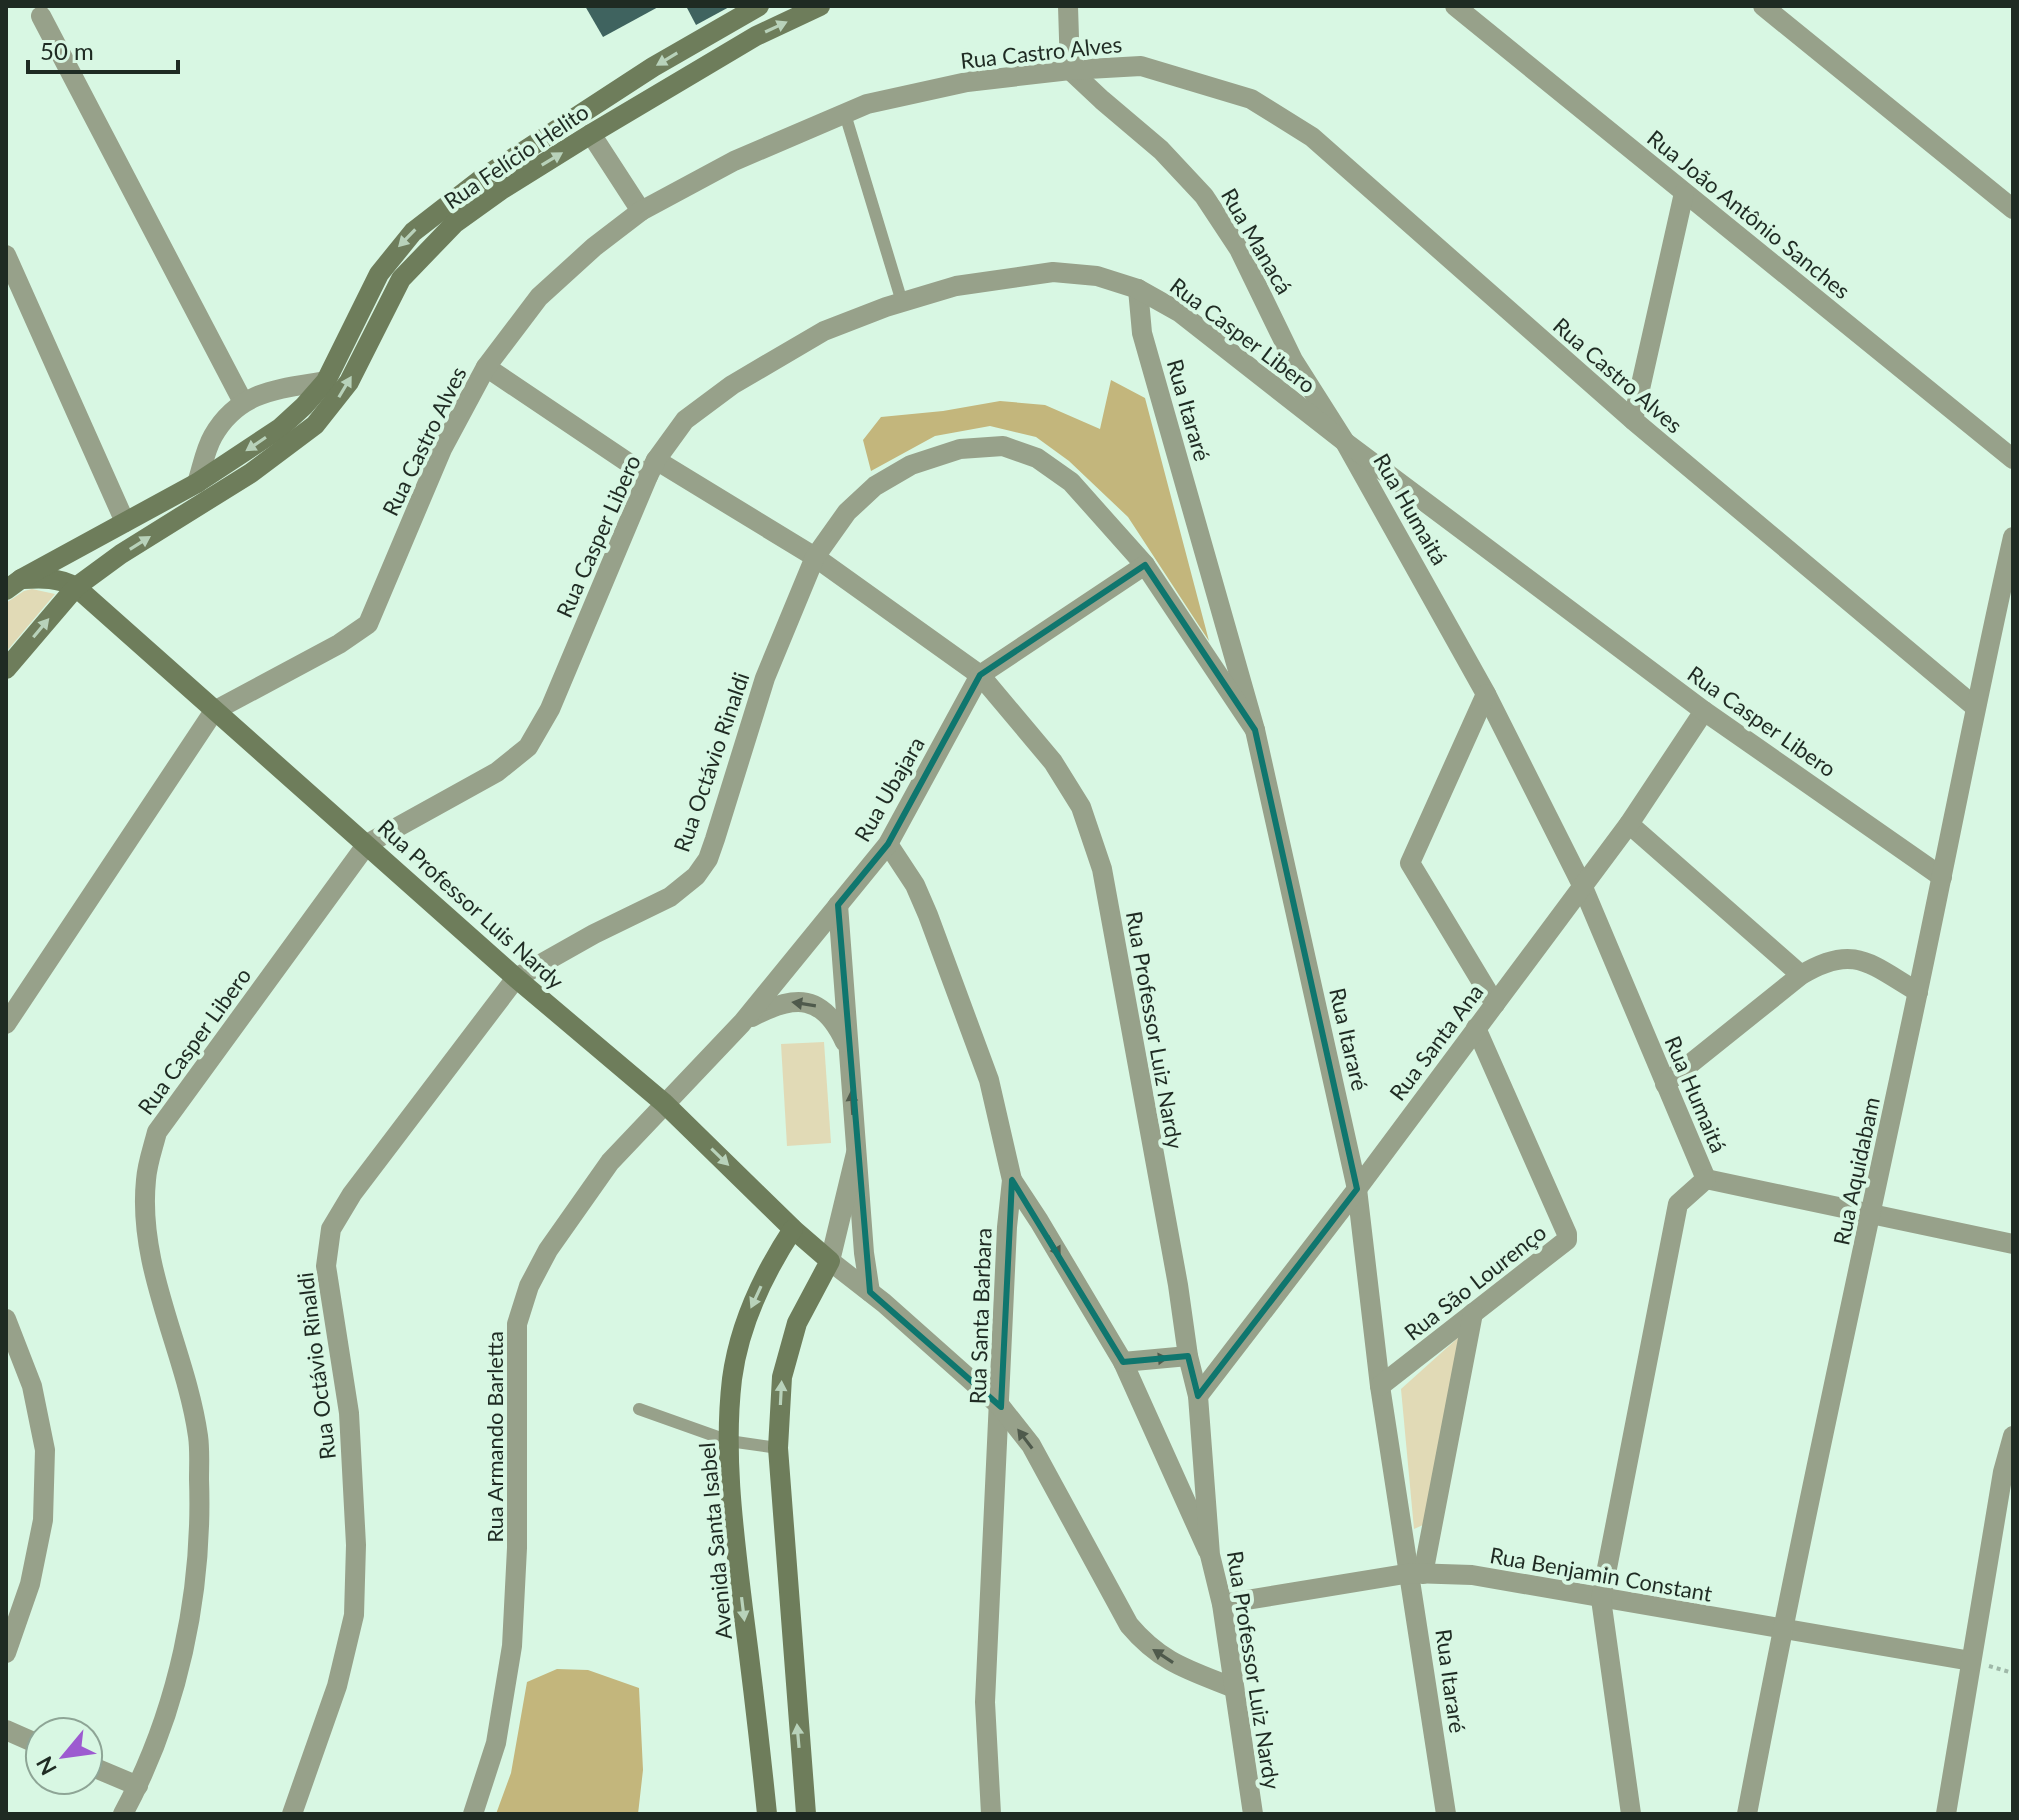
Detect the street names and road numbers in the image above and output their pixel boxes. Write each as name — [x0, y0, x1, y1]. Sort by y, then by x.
street label: Rua Castro Alves — [959, 30, 1123, 74]
street label: Rua Felício Helito — [439, 98, 593, 214]
street label: Rua João Antônio Sanches — [1642, 124, 1856, 304]
street label: Rua Manacá — [1216, 183, 1298, 299]
street label: Rua Casper Libero — [1165, 272, 1321, 398]
street label: Rua Castro Alves — [1548, 312, 1688, 438]
street label: Rua Itararé — [1162, 356, 1216, 464]
street label: Rua Castro Alves — [376, 362, 472, 520]
street label: Rua Humaitá — [1368, 448, 1454, 570]
street label: Rua Casper Libero — [550, 451, 646, 621]
street label: Rua Casper Libero — [1683, 660, 1841, 782]
street label: Rua Octávio Rinaldi — [668, 669, 754, 855]
street label: Rua Ubajara — [848, 732, 930, 846]
street label: Rua Professor Luis Nardy — [373, 813, 570, 995]
street label: Rua Professor Luiz Nardy — [1121, 909, 1189, 1152]
street label: Rua Casper Libero — [132, 962, 256, 1120]
street label: Rua Santa Ana — [1383, 978, 1489, 1106]
street label: Rua Itararé — [1324, 985, 1374, 1093]
street label: Rua Humaitá — [1659, 1032, 1733, 1156]
street label: Rua Aquidabam — [1827, 1095, 1885, 1247]
street label: Rua São Lourenço — [1399, 1218, 1551, 1346]
street label: Rua Santa Barbara — [963, 1227, 997, 1405]
street label: Rua Octávio Rinaldi — [291, 1271, 341, 1461]
street label: Rua Armando Barletta — [481, 1331, 508, 1543]
street label: Avenida Santa Isabel — [693, 1441, 737, 1641]
street label: Rua Benjamin Constant — [1488, 1541, 1714, 1607]
street label: Rua Professor Luiz Nardy — [1222, 1549, 1286, 1792]
street label: Rua Itararé — [1430, 1627, 1472, 1735]

